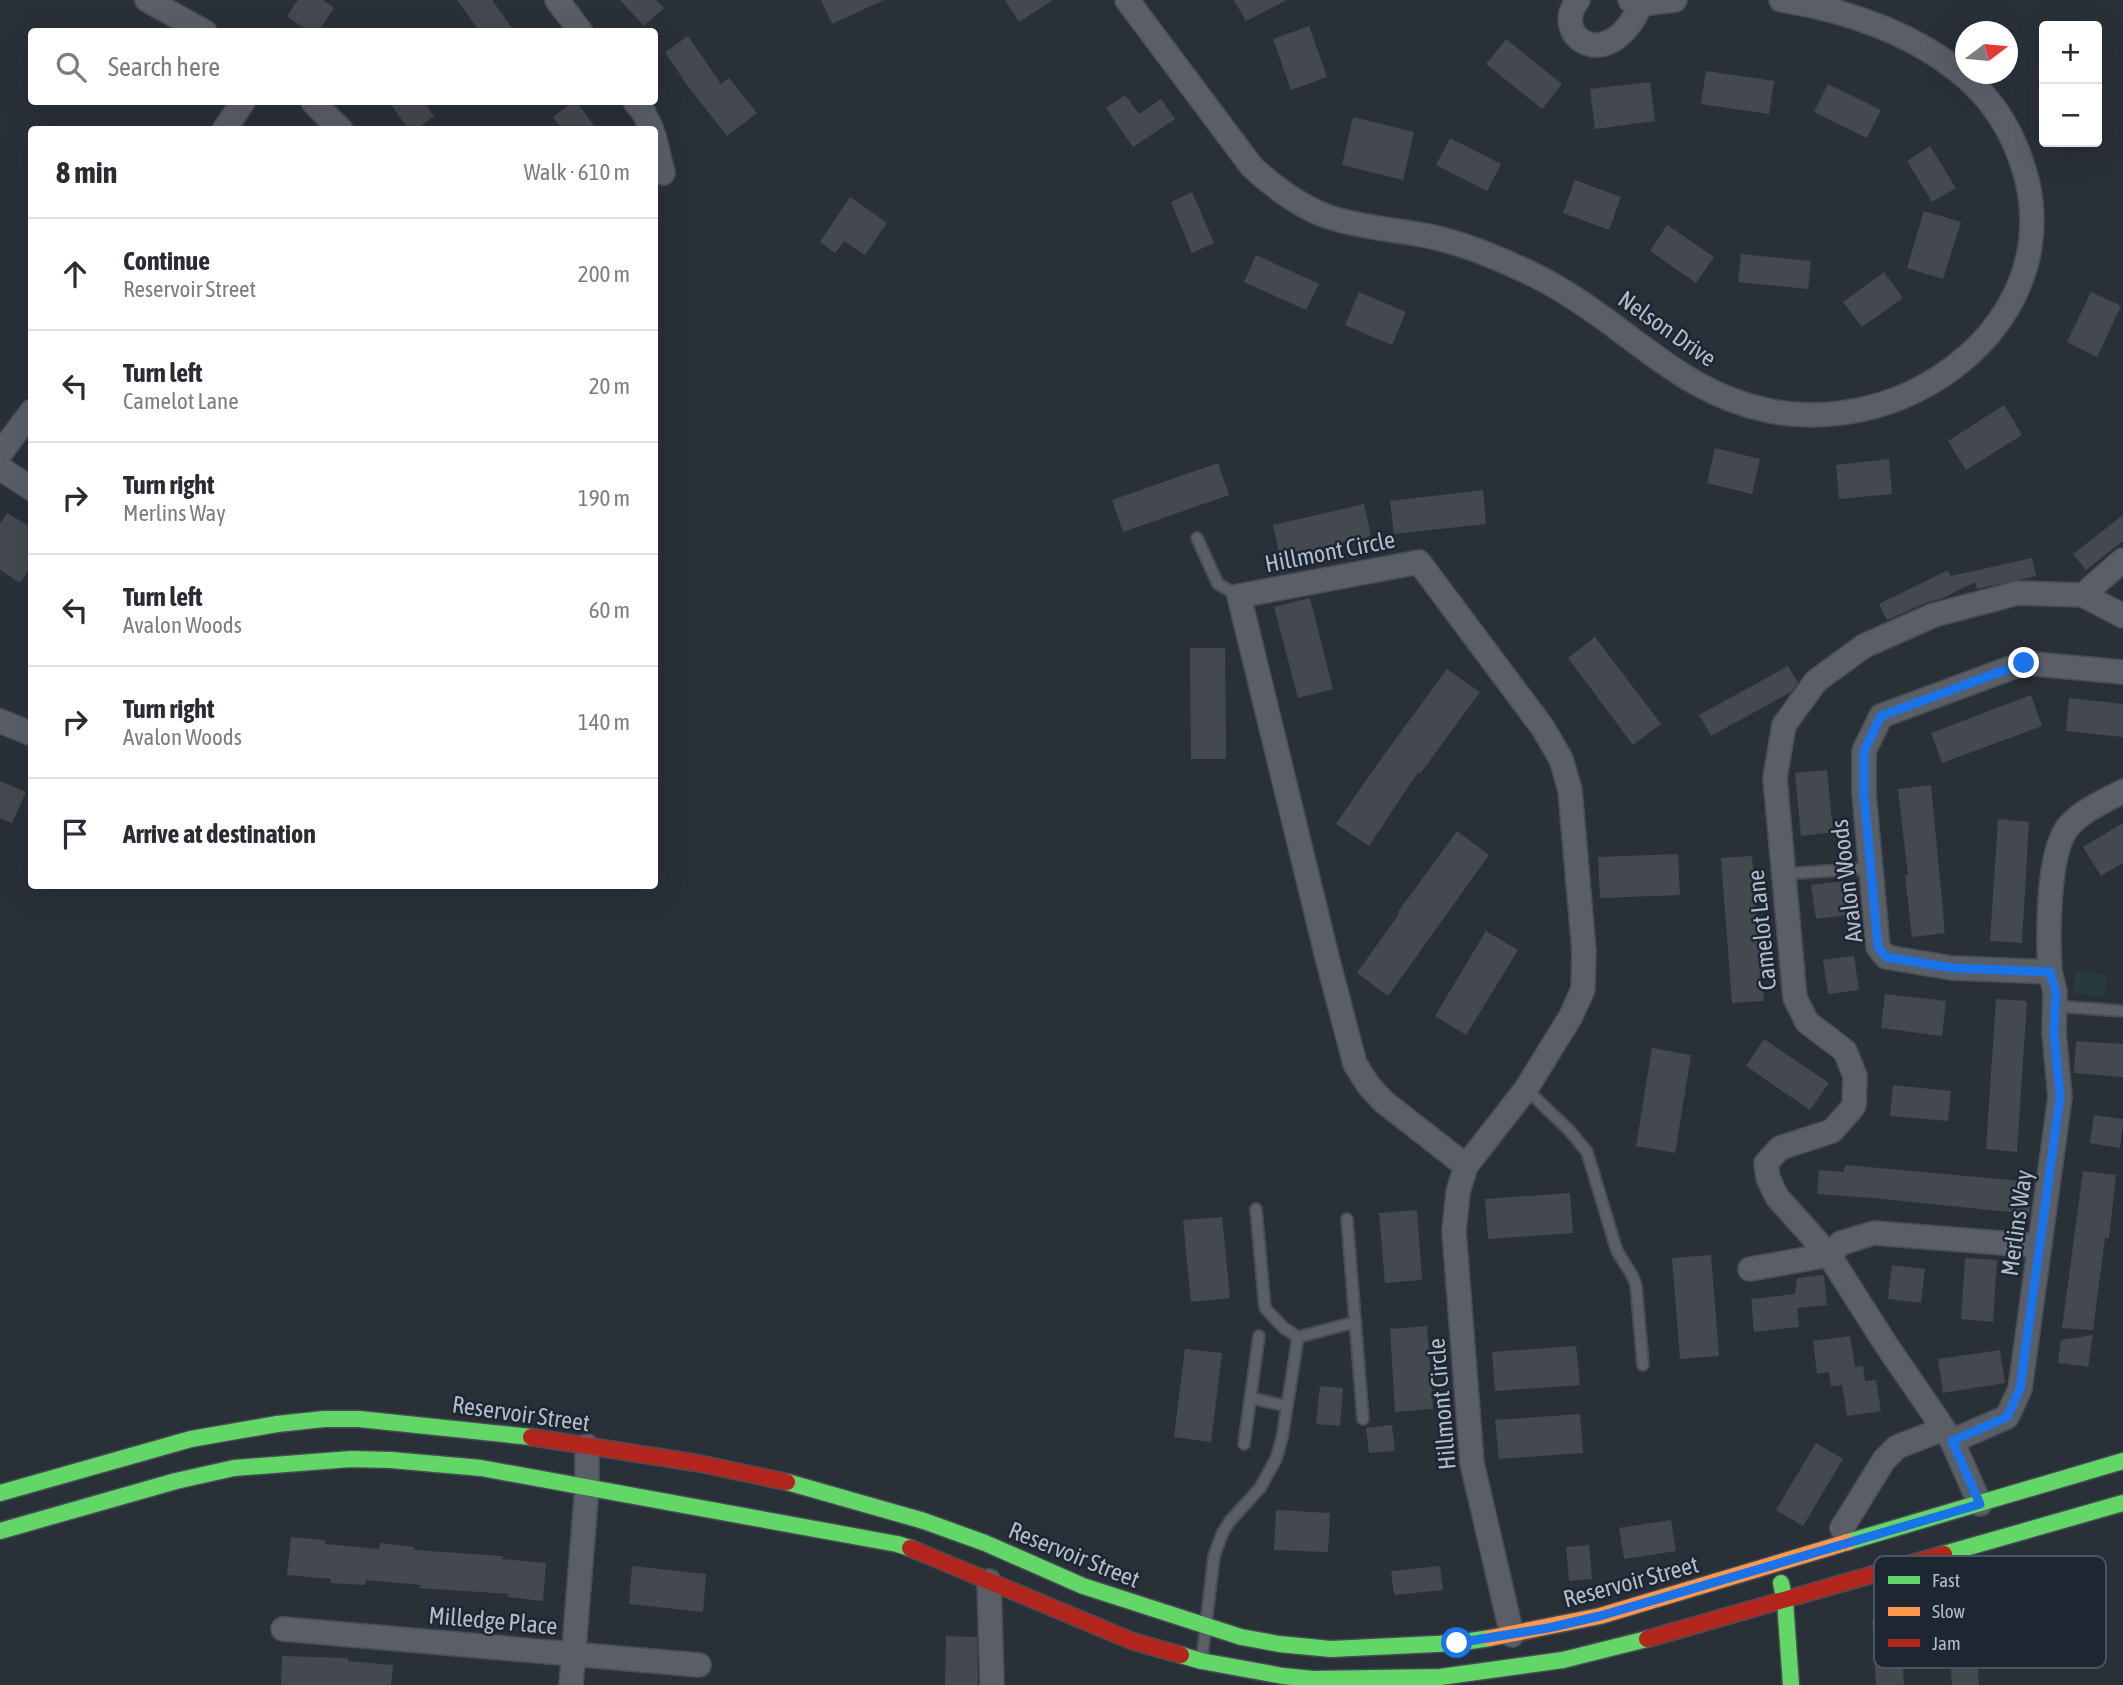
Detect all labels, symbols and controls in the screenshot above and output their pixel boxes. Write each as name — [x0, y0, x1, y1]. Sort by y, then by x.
north arrow — [1955, 21, 2018, 84]
map controls — [2039, 21, 2102, 147]
button: + — [2039, 21, 2102, 84]
search box — [28, 28, 658, 105]
icon: search — [52, 48, 90, 86]
text: Search here — [108, 52, 220, 82]
button: − — [2039, 84, 2102, 147]
text: 8 min — [56, 155, 117, 189]
text: Walk · 610 m — [524, 159, 630, 185]
text: Continue — [123, 246, 210, 276]
icon: ahead — [56, 255, 94, 293]
text: 200 m — [578, 261, 630, 287]
text: Reservoir Street — [123, 276, 256, 302]
street label: Nelson Drive — [1613, 285, 1721, 372]
text: Turn left — [123, 358, 203, 388]
icon: left — [56, 367, 94, 405]
text: 20 m — [589, 373, 630, 399]
text: Camelot Lane — [123, 388, 239, 414]
text: Turn right — [123, 470, 214, 500]
icon: right — [56, 479, 94, 517]
text: 190 m — [578, 485, 630, 511]
text: Merlins Way — [123, 500, 226, 526]
street label: Hillmont Circle — [1263, 526, 1397, 577]
text: Turn left — [123, 582, 203, 612]
icon: left — [56, 591, 94, 629]
text: 60 m — [589, 597, 630, 623]
text: Avalon Woods — [123, 612, 242, 638]
route end — [2008, 647, 2039, 678]
text: Turn right — [123, 694, 214, 724]
icon: right — [56, 703, 94, 741]
text: 140 m — [578, 709, 630, 735]
text: Avalon Woods — [123, 724, 242, 750]
icon: arrive — [56, 815, 94, 853]
street label: Avalon Woods — [1826, 818, 1867, 944]
text: Arrive at destination — [123, 819, 316, 849]
street label: Camelot Lane — [1742, 869, 1781, 991]
street label: Merlins Way — [1996, 1168, 2037, 1278]
street label: Hillmont Circle — [1422, 1337, 1461, 1471]
street label: Reservoir Street — [450, 1390, 592, 1437]
street label: Reservoir Street — [1005, 1516, 1144, 1593]
street label: Reservoir Street — [1560, 1550, 1701, 1613]
legend — [1874, 1556, 2106, 1668]
text: Fast — [1932, 1569, 1960, 1591]
text: Slow — [1932, 1600, 1966, 1622]
street label: Milledge Place — [427, 1601, 559, 1640]
route start — [1441, 1627, 1472, 1658]
text: Jam — [1932, 1632, 1961, 1654]

